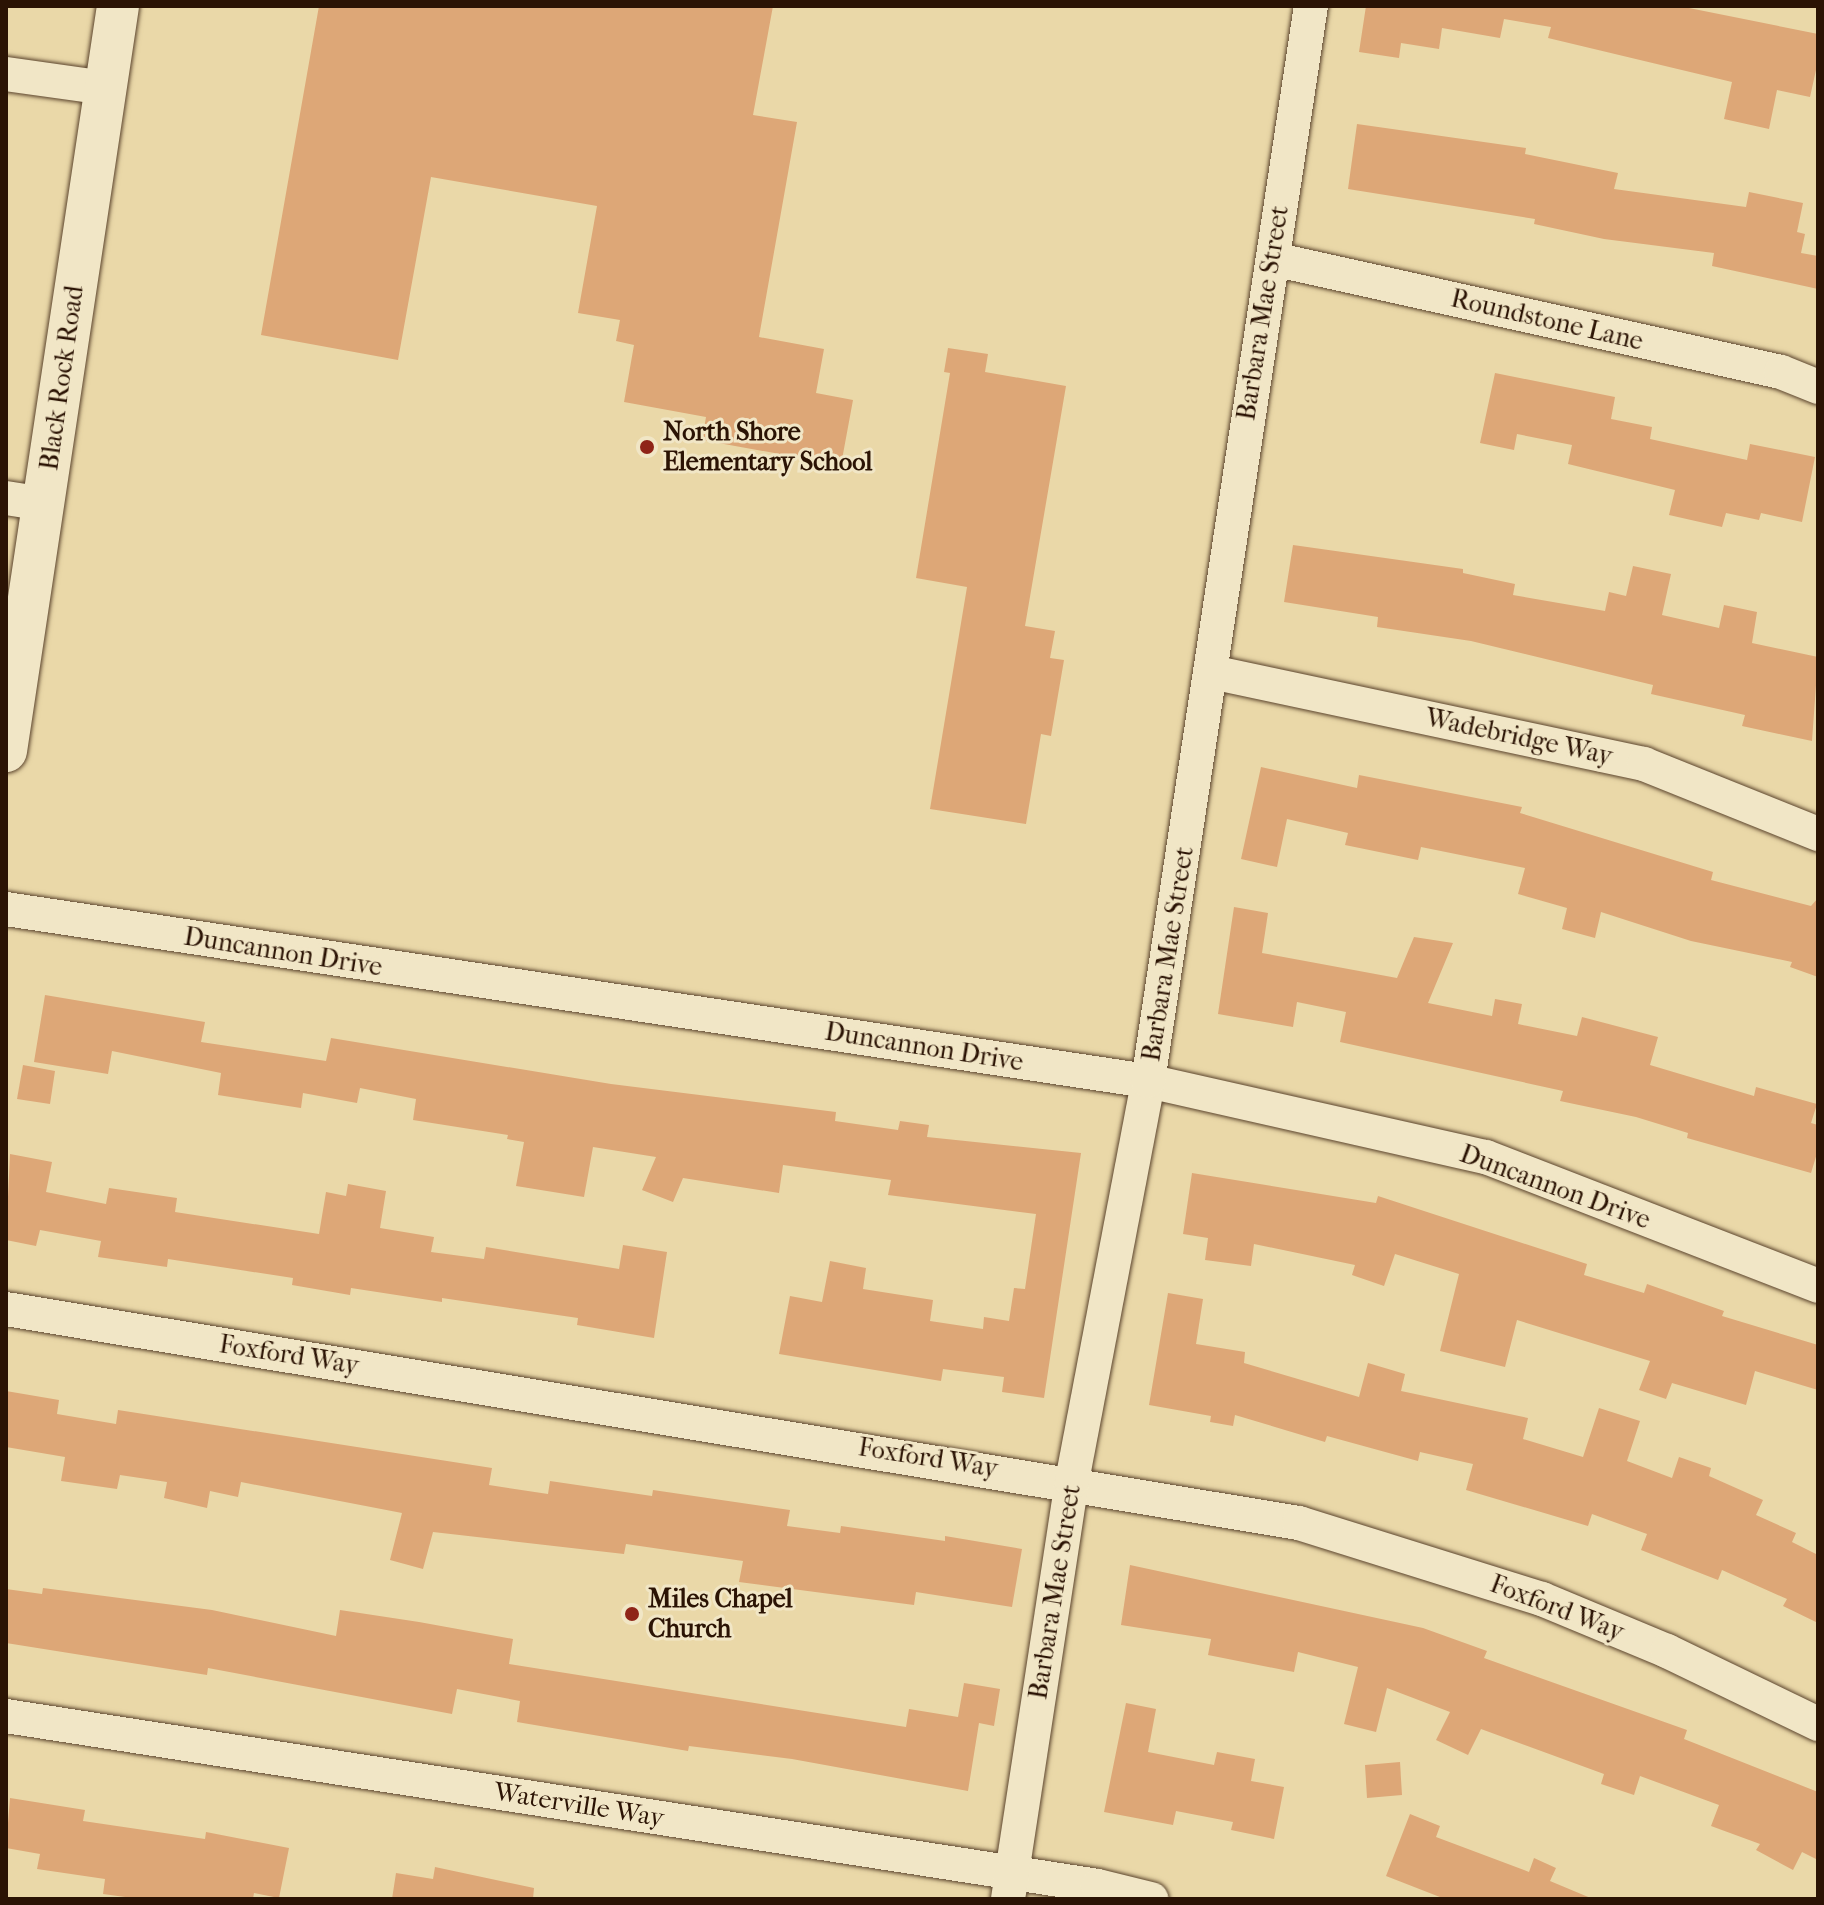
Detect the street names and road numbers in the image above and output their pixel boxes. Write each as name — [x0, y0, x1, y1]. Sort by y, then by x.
street label: Barbara Mae Street — [1231, 203, 1295, 423]
street label: Roundstone Lane — [1448, 283, 1646, 357]
street label: Black Rock Road — [34, 284, 90, 472]
street label: Wadebridge Way — [1423, 702, 1615, 772]
street label: Barbara Mae Street — [1136, 844, 1200, 1064]
street label: Duncannon Drive — [182, 921, 384, 983]
street label: Duncannon Drive — [823, 1016, 1025, 1078]
street label: Duncannon Drive — [1456, 1138, 1654, 1236]
street label: Foxford Way — [217, 1329, 361, 1381]
street label: Foxford Way — [856, 1432, 1000, 1484]
street label: Barbara Mae Street — [1023, 1482, 1087, 1702]
street label: Foxford Way — [1486, 1568, 1628, 1648]
street label: Waterville Way — [492, 1776, 666, 1834]

